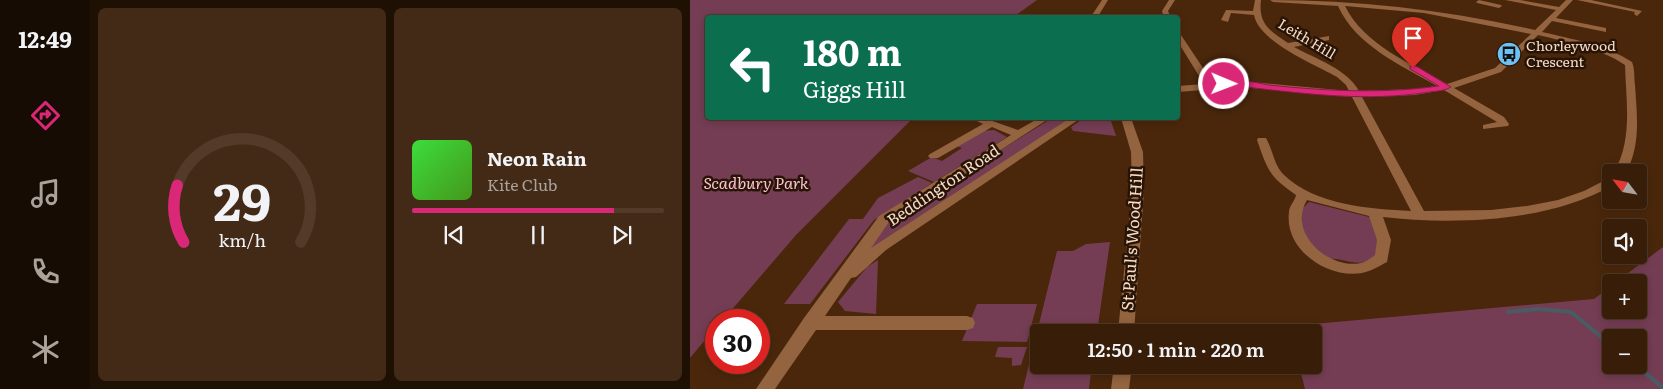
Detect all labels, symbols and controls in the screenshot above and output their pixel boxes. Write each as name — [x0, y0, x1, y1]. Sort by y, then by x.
street label: Leith Hill — [1275, 13, 1340, 63]
pin — [1392, 17, 1434, 68]
text: 12:49 — [18, 22, 72, 55]
icon: arrive — [1399, 24, 1427, 52]
text: 180 m — [803, 25, 902, 77]
icon: left — [720, 35, 785, 100]
place label: Chorleywood Crescent — [1526, 35, 1616, 71]
bus stop icon: Chorleywood Crescent — [1496, 41, 1522, 67]
position arrow — [1197, 57, 1249, 109]
text: Giggs Hill — [803, 72, 906, 105]
icon: directions — [28, 98, 63, 133]
street label: Beddington Road — [881, 137, 1004, 231]
text: Neon Rain — [487, 144, 587, 172]
text: 29 — [213, 159, 271, 237]
north arrow — [1602, 164, 1648, 209]
map controls — [1602, 164, 1647, 374]
street label: St Paul's Wood Hill — [1114, 167, 1148, 311]
park label: Scadbury Park — [703, 170, 809, 194]
text: Kite Club — [487, 172, 558, 196]
icon: music — [28, 176, 63, 211]
button: sound — [1602, 219, 1647, 264]
icon: previous — [440, 221, 468, 249]
icon: pause — [524, 221, 552, 249]
icon: next — [608, 221, 636, 249]
text: km/h — [218, 226, 266, 253]
icon: phone — [28, 254, 63, 289]
button: + — [1602, 274, 1647, 319]
speed limit sign: 30 — [705, 309, 770, 374]
button: − — [1602, 329, 1647, 374]
icon: climate — [28, 332, 63, 367]
text: 12:50 · 1 min · 220 m — [1087, 335, 1265, 363]

